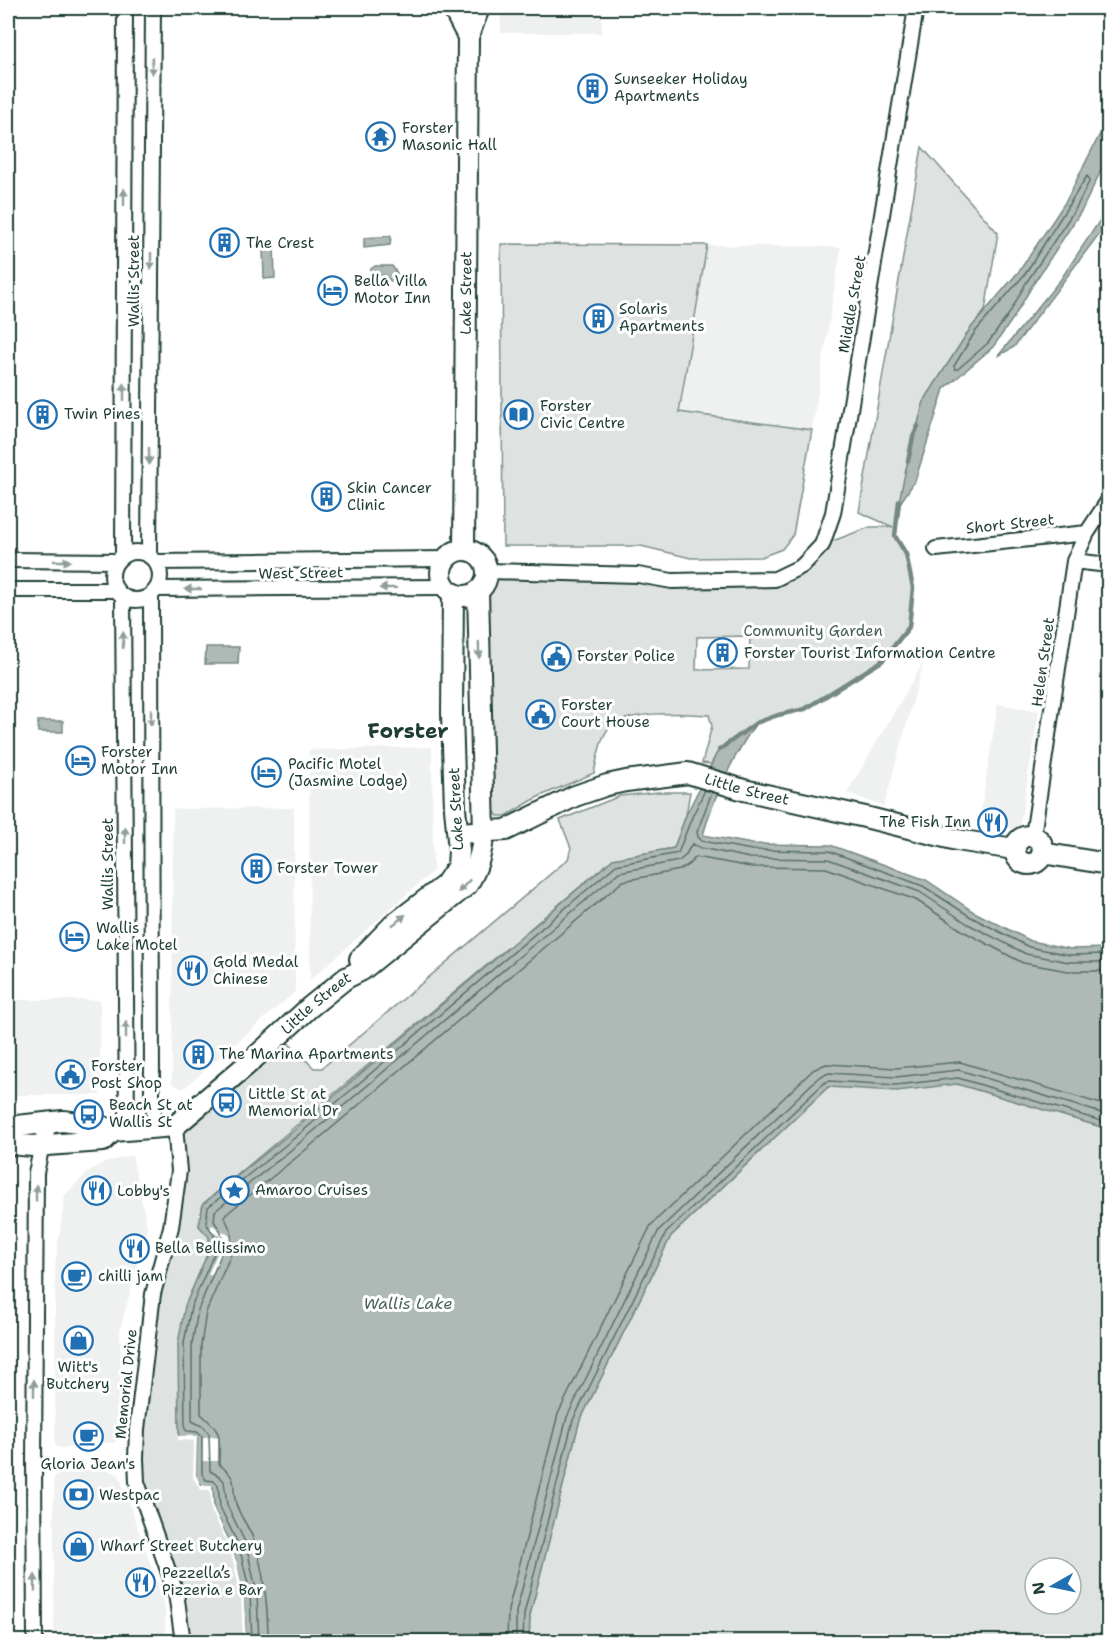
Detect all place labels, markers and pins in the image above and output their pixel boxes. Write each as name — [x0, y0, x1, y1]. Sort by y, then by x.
place label: Sunseeker Holiday Apartments — [614, 69, 748, 106]
building icon: Sunseeker Holiday Apartments — [577, 72, 609, 104]
place label: Forster Masonic Hall — [402, 118, 497, 155]
temple icon: Forster Masonic Hall — [365, 121, 397, 153]
building icon: The Crest — [209, 227, 241, 259]
place label: The Crest — [246, 233, 314, 253]
place label: Bella Villa Motor Inn — [354, 271, 431, 308]
hotel icon: Bella Villa Motor Inn — [317, 274, 349, 306]
place label: Solaris Apartments — [619, 299, 705, 336]
building icon: Solaris Apartments — [582, 302, 614, 334]
place label: Forster Civic Centre — [540, 396, 625, 433]
building icon: Twin Pines — [27, 398, 59, 430]
library icon: Forster Civic Centre — [503, 399, 535, 431]
place label: Twin Pines — [64, 404, 141, 424]
place label: Skin Cancer Clinic — [347, 478, 432, 515]
building icon: Skin Cancer Clinic — [310, 481, 342, 513]
building icon: Forster Tourist Information Centre — [707, 637, 739, 669]
public building icon: Forster Police — [540, 640, 572, 672]
place label: Forster Tourist Information Centre — [744, 643, 996, 663]
place label: Forster Police — [577, 646, 675, 666]
place label: Forster Court House — [561, 695, 650, 732]
public building icon: Forster Court House — [524, 698, 556, 730]
place label: Forster Motor Inn — [101, 742, 178, 779]
hotel icon: Forster Motor Inn — [64, 745, 96, 777]
place label: Pacific Motel (Jasmine Lodge) — [288, 754, 407, 791]
hotel icon: Pacific Motel (Jasmine Lodge) — [251, 757, 283, 789]
restaurant icon: The Fish Inn — [976, 806, 1008, 838]
place label: The Fish Inn — [879, 812, 971, 832]
building icon: Forster Tower — [240, 852, 272, 884]
place label: Forster Tower — [277, 858, 378, 878]
place label: Wallis Lake Motel — [96, 918, 178, 955]
hotel icon: Wallis Lake Motel — [59, 921, 91, 953]
place label: Gold Medal Chinese — [213, 952, 299, 989]
restaurant icon: Gold Medal Chinese — [176, 955, 208, 987]
building icon: The Marina Apartments — [182, 1038, 214, 1070]
place label: The Marina Apartments — [219, 1044, 394, 1064]
place label: Forster Post Shop — [91, 1056, 162, 1093]
public building icon: Forster Post Shop — [54, 1059, 86, 1091]
place label: Little St at Memorial Dr — [248, 1084, 339, 1121]
bus stop icon: Little St at Memorial Dr — [211, 1087, 243, 1119]
place label: Beach St at Wallis St — [109, 1095, 193, 1132]
bus stop icon: Beach St at Wallis St — [72, 1098, 104, 1130]
place icon: Amaroo Cruises — [218, 1174, 250, 1206]
restaurant icon: Lobby's — [80, 1175, 112, 1207]
place label: Amaroo Cruises — [255, 1180, 368, 1200]
place label: Lobby's — [117, 1181, 170, 1201]
restaurant icon: Bella Bellissimo — [118, 1232, 150, 1264]
place label: Bella Bellissimo — [155, 1238, 266, 1258]
cafe icon: chilli jam — [61, 1260, 93, 1292]
place label: chilli jam — [98, 1266, 163, 1286]
shop icon: Witt's Butchery — [62, 1324, 94, 1356]
place label: Witt's Butchery — [46, 1357, 110, 1394]
cafe icon: Gloria Jean's — [72, 1421, 104, 1453]
place label: Gloria Jean's — [41, 1454, 135, 1474]
bank icon: Westpac — [62, 1479, 94, 1511]
place label: Westpac — [99, 1485, 160, 1505]
shop icon: Wharf Street Butchery — [63, 1530, 95, 1562]
place label: Wharf Street Butchery — [100, 1536, 262, 1556]
place label: Pezzella’s Pizzeria e Bar — [162, 1563, 263, 1600]
restaurant icon: Pezzella’s Pizzeria e Bar — [125, 1566, 157, 1598]

